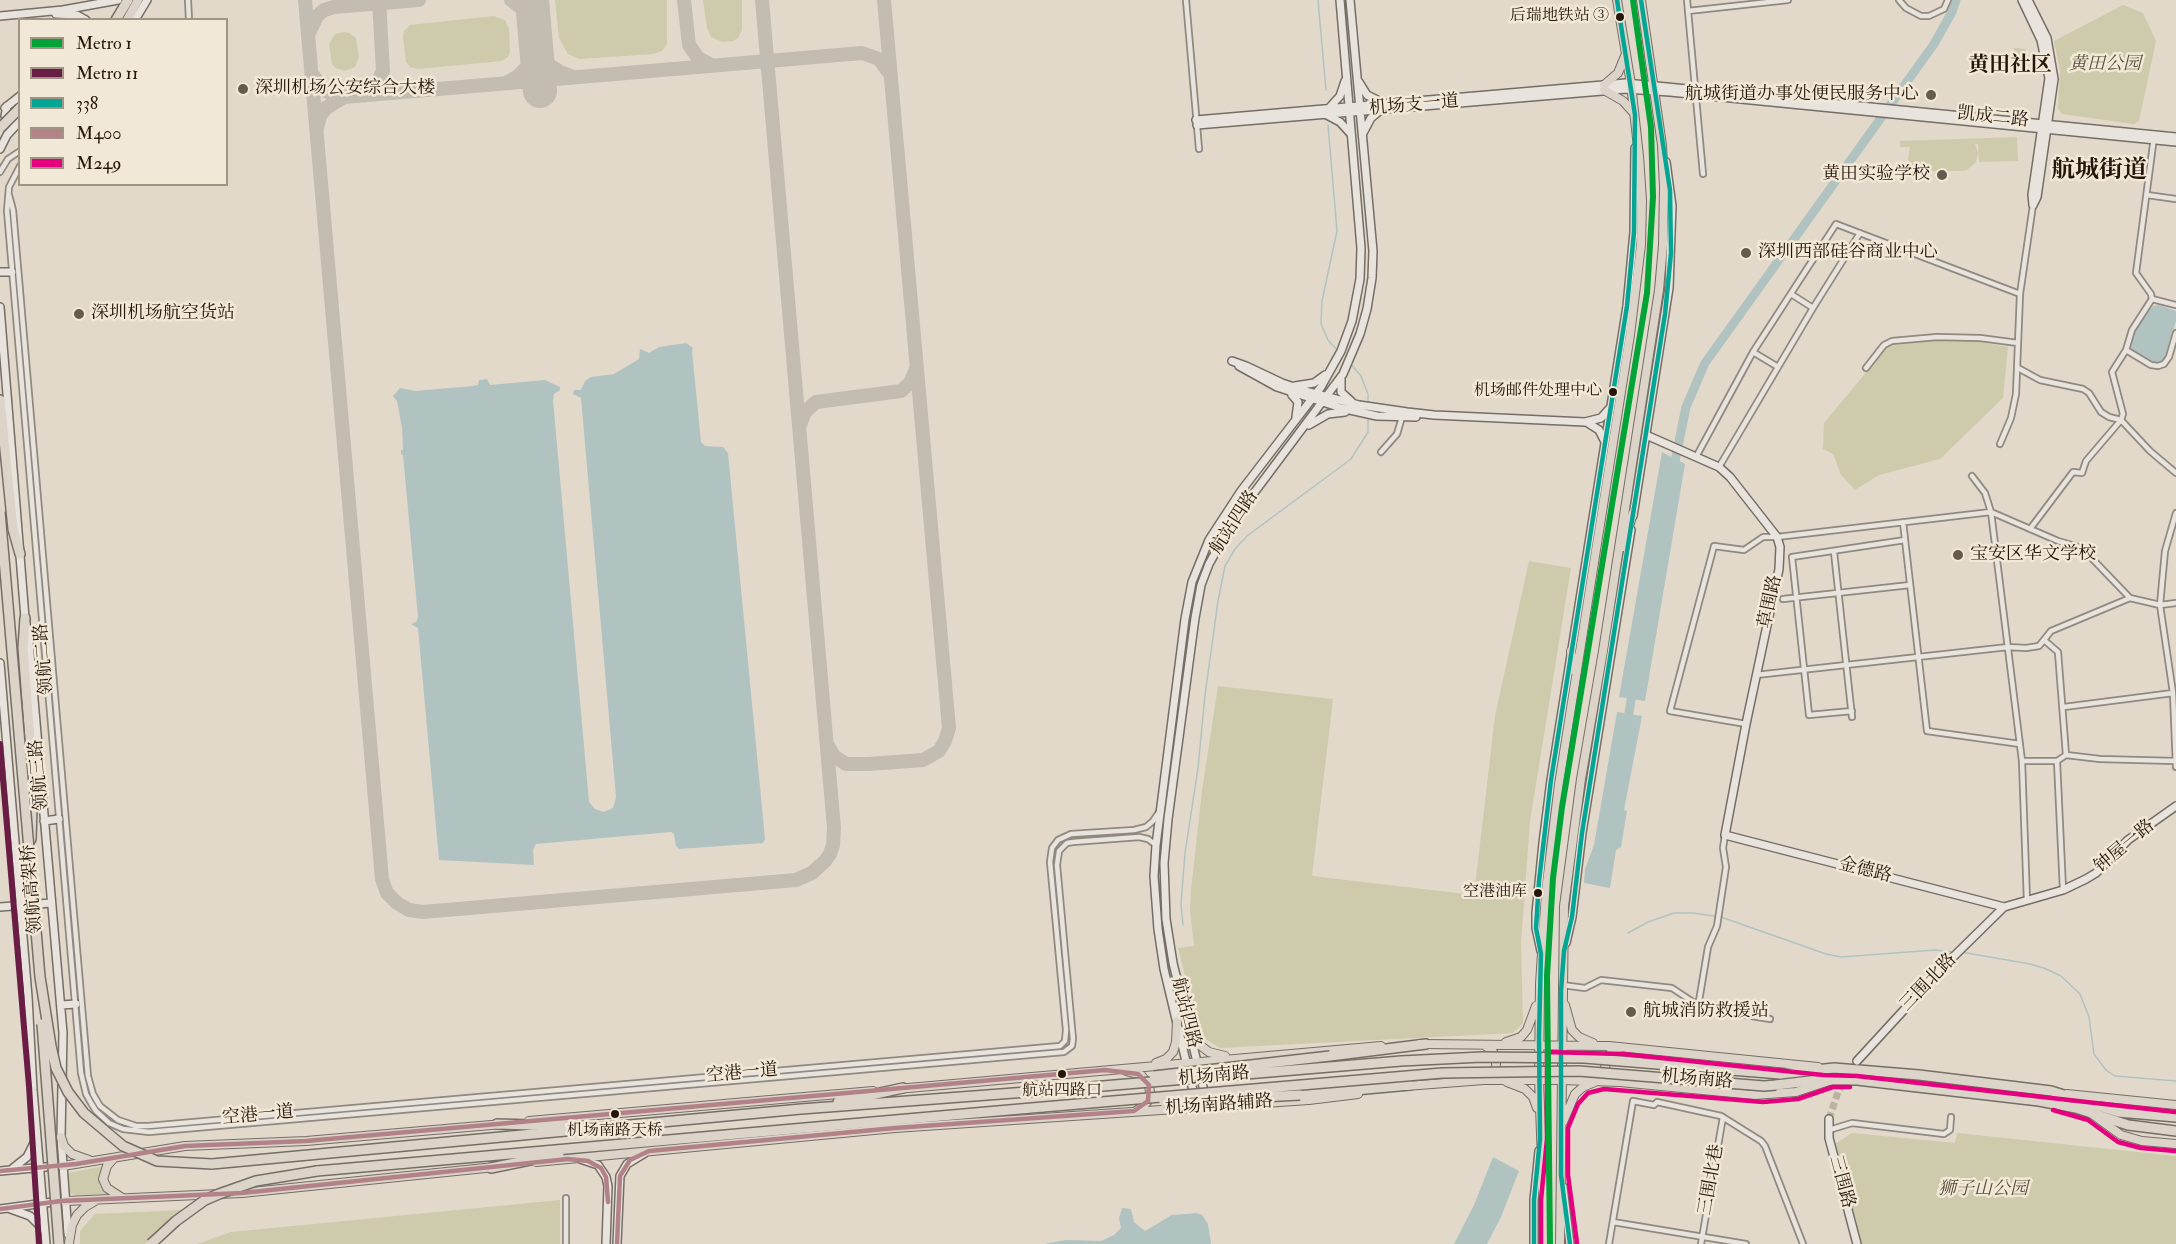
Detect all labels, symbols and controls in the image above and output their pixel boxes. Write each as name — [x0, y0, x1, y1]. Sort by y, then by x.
place label: 后瑞地铁站 ③ — [1510, 7, 1609, 27]
marker: 后瑞地铁站 ③ — [1614, 11, 1626, 23]
legend — [18, 18, 228, 186]
text: Metro 1 — [76, 32, 132, 55]
district label: 黄田社区 — [1968, 53, 2052, 79]
park label: 黄田公园 — [2069, 54, 2141, 76]
text: Metro 11 — [76, 62, 138, 85]
place label: 深圳机场公安综合大楼 — [255, 78, 435, 100]
marker: 深圳机场公安综合大楼 — [236, 82, 250, 96]
place label: 航城街道办事处便民服务中心 — [1685, 84, 1919, 106]
marker: 航城街道办事处便民服务中心 — [1924, 88, 1938, 102]
street label: 机场支一道 — [1368, 91, 1460, 121]
text: 338 — [76, 92, 98, 115]
street label: 凯成二路 — [1956, 103, 2030, 133]
text: M400 — [76, 122, 122, 145]
text: M249 — [76, 152, 121, 175]
district label: 航城街道 — [2051, 158, 2147, 186]
place label: 黄田实验学校 — [1822, 164, 1930, 186]
marker: 黄田实验学校 — [1935, 168, 1949, 182]
place label: 深圳西部硅谷商业中心 — [1758, 242, 1938, 264]
marker: 深圳西部硅谷商业中心 — [1739, 246, 1753, 260]
place label: 深圳机场航空货站 — [91, 303, 235, 325]
marker: 深圳机场航空货站 — [72, 307, 86, 321]
place label: 机场邮件处理中心 — [1474, 382, 1602, 402]
marker: 机场邮件处理中心 — [1607, 386, 1619, 398]
street label: 航站四路 — [1206, 487, 1264, 559]
place label: 宝安区华文学校 — [1970, 544, 2096, 566]
marker: 宝安区华文学校 — [1951, 548, 1965, 562]
street label: 草围路 — [1755, 573, 1787, 631]
street label: 领航二路 — [31, 622, 59, 696]
street label: 领航三路 — [26, 738, 54, 812]
street label: 钟屋一路 — [2090, 816, 2160, 878]
street label: 领航高架桥 — [18, 843, 48, 935]
street label: 金德路 — [1836, 854, 1894, 888]
place label: 空港油库 — [1463, 883, 1527, 903]
marker: 空港油库 — [1532, 887, 1544, 899]
street label: 三围北路 — [1896, 950, 1962, 1016]
street label: 航站四路 — [1166, 975, 1204, 1051]
place label: 航城消防救援站 — [1643, 1001, 1769, 1023]
marker: 航城消防救援站 — [1624, 1005, 1638, 1019]
street label: 空港一道 — [705, 1060, 779, 1088]
street label: 机场南路 — [1177, 1063, 1251, 1091]
street label: 机场南路 — [1660, 1066, 1734, 1094]
marker: 航站四路口 — [1056, 1068, 1068, 1080]
place label: 航站四路口 — [1022, 1082, 1102, 1102]
street label: 机场南路辅路 — [1164, 1091, 1274, 1121]
street label: 空港一道 — [221, 1102, 295, 1130]
marker: 机场南路天桥 — [609, 1108, 621, 1120]
place label: 机场南路天桥 — [567, 1122, 663, 1142]
street label: 三围北巷 — [1695, 1143, 1729, 1217]
street label: 三围路 — [1824, 1153, 1858, 1211]
park label: 狮子山公园 — [1938, 1179, 2028, 1201]

